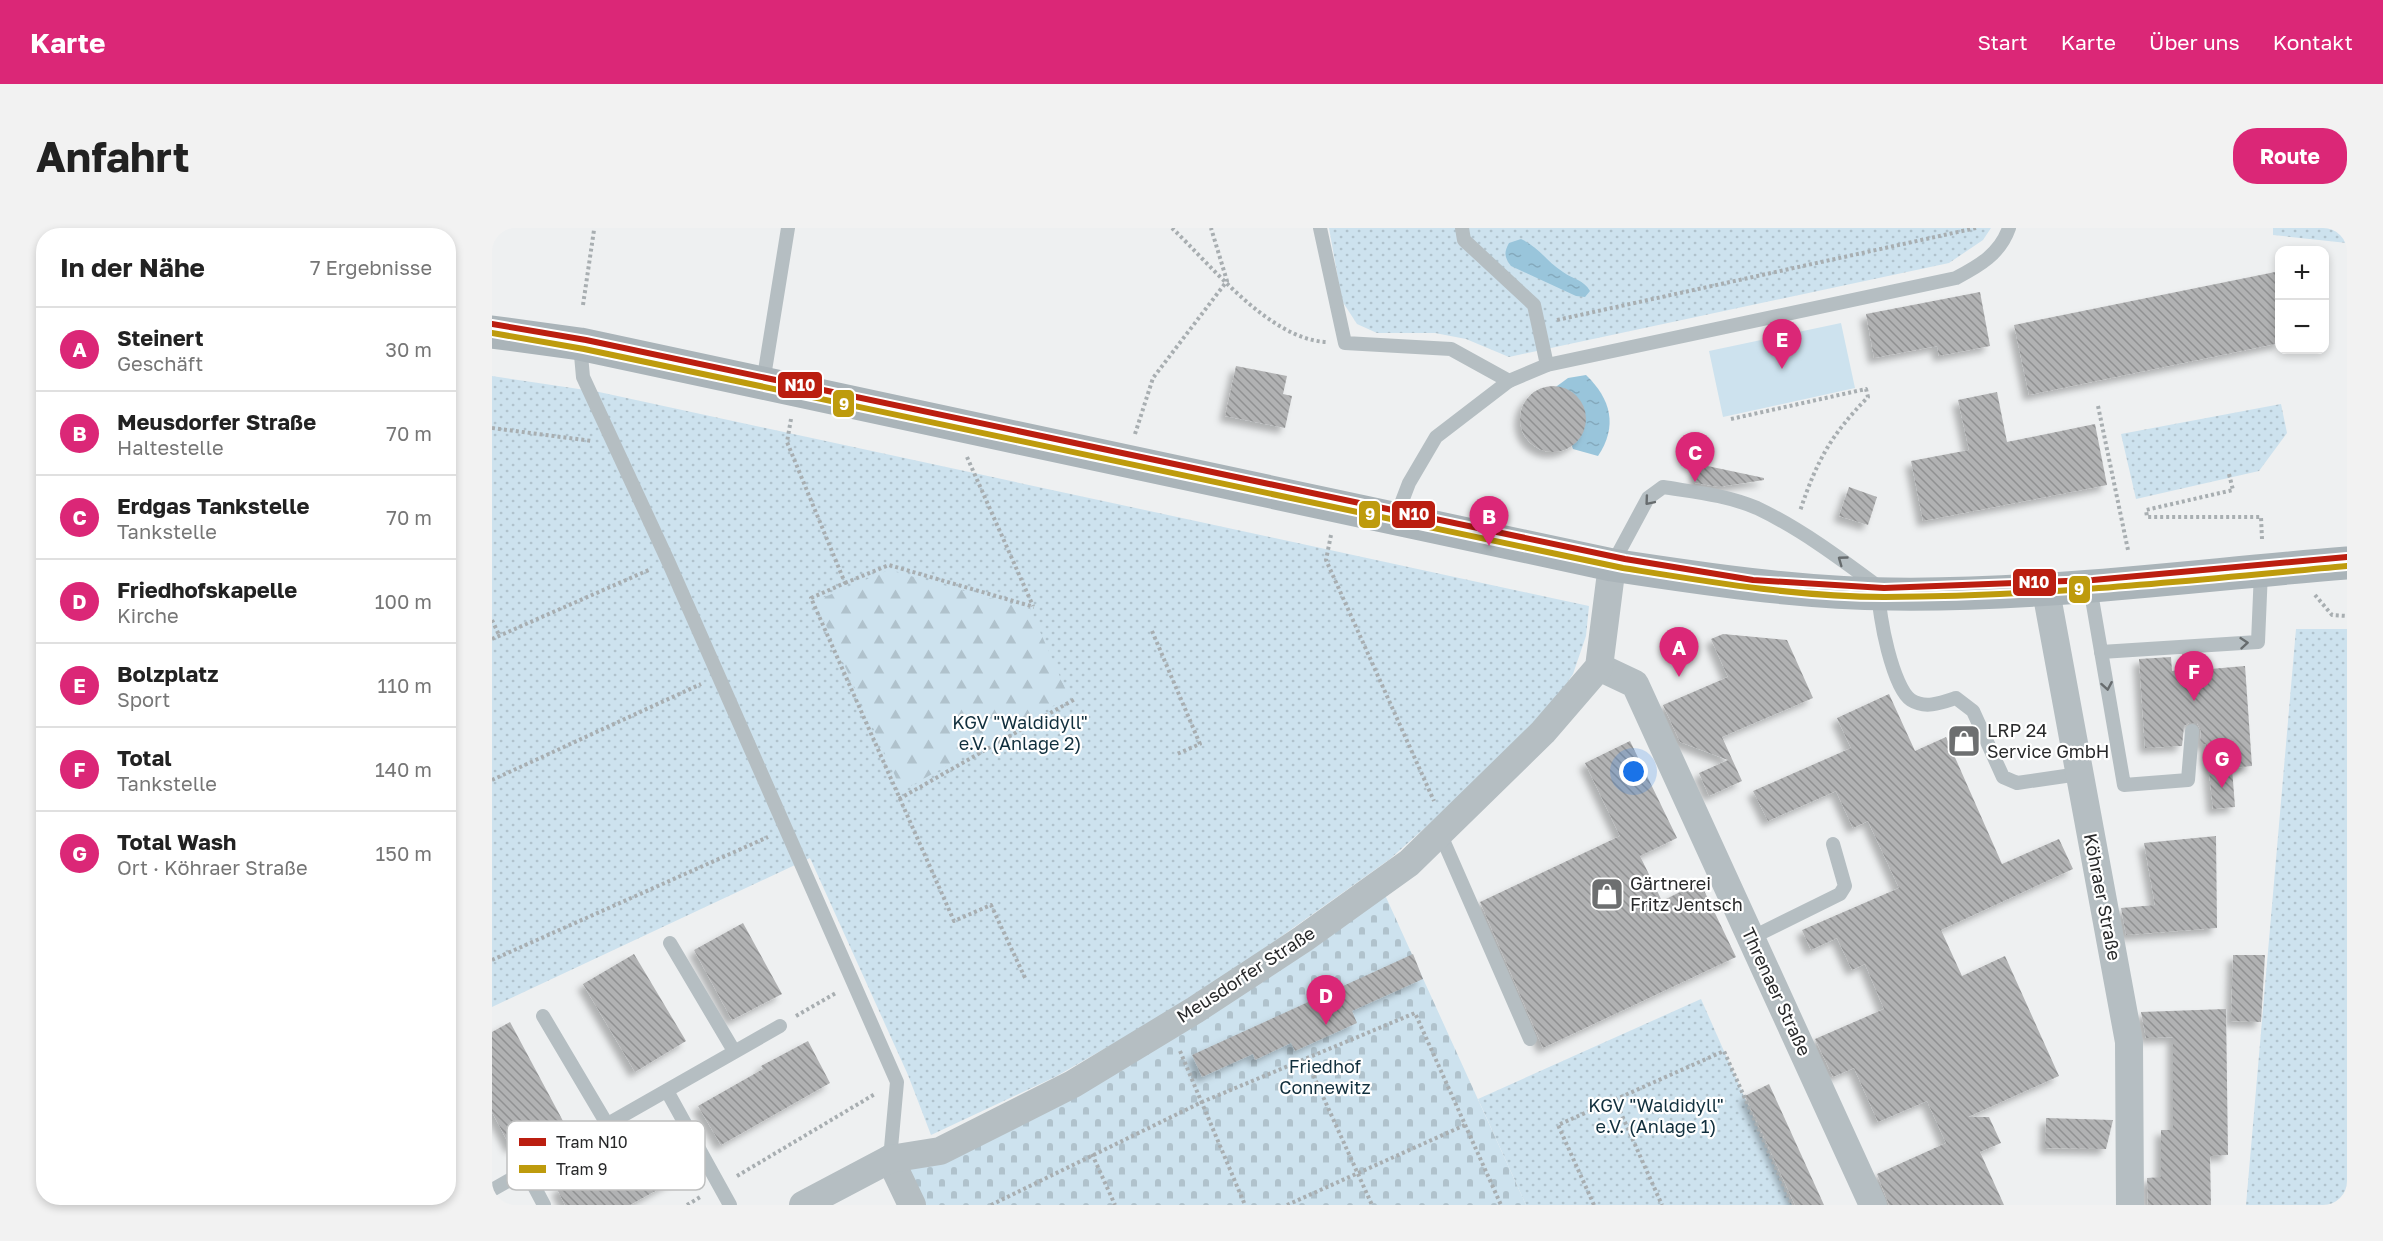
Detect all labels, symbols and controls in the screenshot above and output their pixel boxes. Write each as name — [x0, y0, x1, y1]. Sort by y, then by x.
text: Karte — [30, 26, 105, 59]
text: Start — [1977, 29, 2028, 55]
text: Karte — [2061, 29, 2116, 55]
text: Über uns — [2149, 29, 2240, 55]
text: Kontakt — [2273, 29, 2353, 55]
button: Route — [2233, 128, 2347, 184]
text: Anfahrt — [36, 131, 190, 181]
map controls — [2275, 246, 2329, 354]
button: + — [2275, 246, 2329, 300]
text: In der Nähe — [60, 252, 205, 283]
text: 7 Ergebnisse — [310, 255, 432, 279]
button: − — [2275, 300, 2329, 354]
pin: E — [1762, 320, 1802, 369]
text: Steinert — [117, 324, 203, 351]
text: A — [72, 337, 87, 361]
text: 30 m — [385, 337, 432, 361]
text: Geschäft — [117, 351, 203, 375]
line badge: N10 — [777, 371, 823, 399]
text: N10 — [785, 375, 815, 395]
line badge: 9 — [832, 389, 855, 418]
text: 9 — [839, 394, 849, 414]
text: Meusdorfer Straße — [117, 408, 316, 435]
text: B — [72, 421, 87, 445]
text: 70 m — [386, 421, 432, 445]
pin: C — [1676, 432, 1714, 482]
text: Haltestelle — [117, 435, 224, 459]
text: Erdgas Tankstelle — [117, 492, 309, 519]
one-way arrow — [1645, 494, 1656, 505]
pin: B — [1470, 496, 1508, 546]
line badge: 9 — [1358, 500, 1381, 529]
line badge: N10 — [1391, 500, 1436, 529]
text: 9 — [1365, 504, 1375, 524]
text: N10 — [1399, 504, 1429, 524]
text: C — [72, 505, 87, 529]
text: 70 m — [386, 505, 432, 529]
text: Tankstelle — [117, 519, 217, 543]
one-way arrow — [1837, 556, 1848, 567]
line badge: N10 — [2012, 568, 2057, 597]
text: N10 — [2019, 572, 2049, 592]
line badge: 9 — [2068, 575, 2091, 604]
text: Friedhofskapelle — [117, 576, 297, 603]
text: 9 — [2074, 579, 2084, 599]
text: D — [72, 589, 87, 613]
text: 100 m — [375, 589, 432, 613]
text: Kirche — [117, 603, 179, 627]
pin: A — [1660, 628, 1698, 677]
one-way arrow — [2239, 637, 2248, 650]
pin: F — [2174, 652, 2214, 701]
text: Bolzplatz — [117, 660, 219, 687]
text: E — [73, 673, 86, 697]
text: 110 m — [378, 673, 432, 697]
one-way arrow — [2101, 682, 2113, 691]
text: Sport — [117, 687, 170, 711]
park label: KGV "Waldidyll" e.V. (Anlage 2) — [952, 711, 1088, 754]
place label: LRP 24 Service GmbH — [1987, 719, 2110, 762]
shop icon: LRP 24 Service GmbH — [1946, 723, 1982, 759]
pin: G — [2202, 738, 2242, 788]
text: Total — [117, 744, 172, 771]
text: F — [74, 757, 85, 781]
text: 140 m — [375, 757, 432, 781]
your location — [1619, 757, 1648, 786]
text: Tankstelle — [117, 771, 217, 795]
text: Total Wash — [117, 828, 236, 855]
street label: Köhraer Straße — [2080, 831, 2126, 962]
text: G — [72, 841, 87, 865]
text: 150 m — [376, 841, 432, 865]
text: Ort · Köhraer Straße — [117, 855, 308, 879]
place label: Gärtnerei Fritz Jentsch — [1630, 872, 1743, 915]
shop icon: Gärtnerei Fritz Jentsch — [1589, 876, 1625, 912]
street label: Meusdorfer Straße — [1172, 921, 1319, 1027]
street label: Threnaer Straße — [1738, 924, 1816, 1059]
pin: D — [1306, 976, 1346, 1025]
park label: Friedhof Connewitz — [1279, 1055, 1371, 1098]
park label: KGV "Waldidyll" e.V. (Anlage 1) — [1588, 1094, 1724, 1137]
legend — [507, 1121, 705, 1190]
text: Tram N10 — [556, 1132, 628, 1152]
text: Tram 9 — [556, 1159, 607, 1179]

